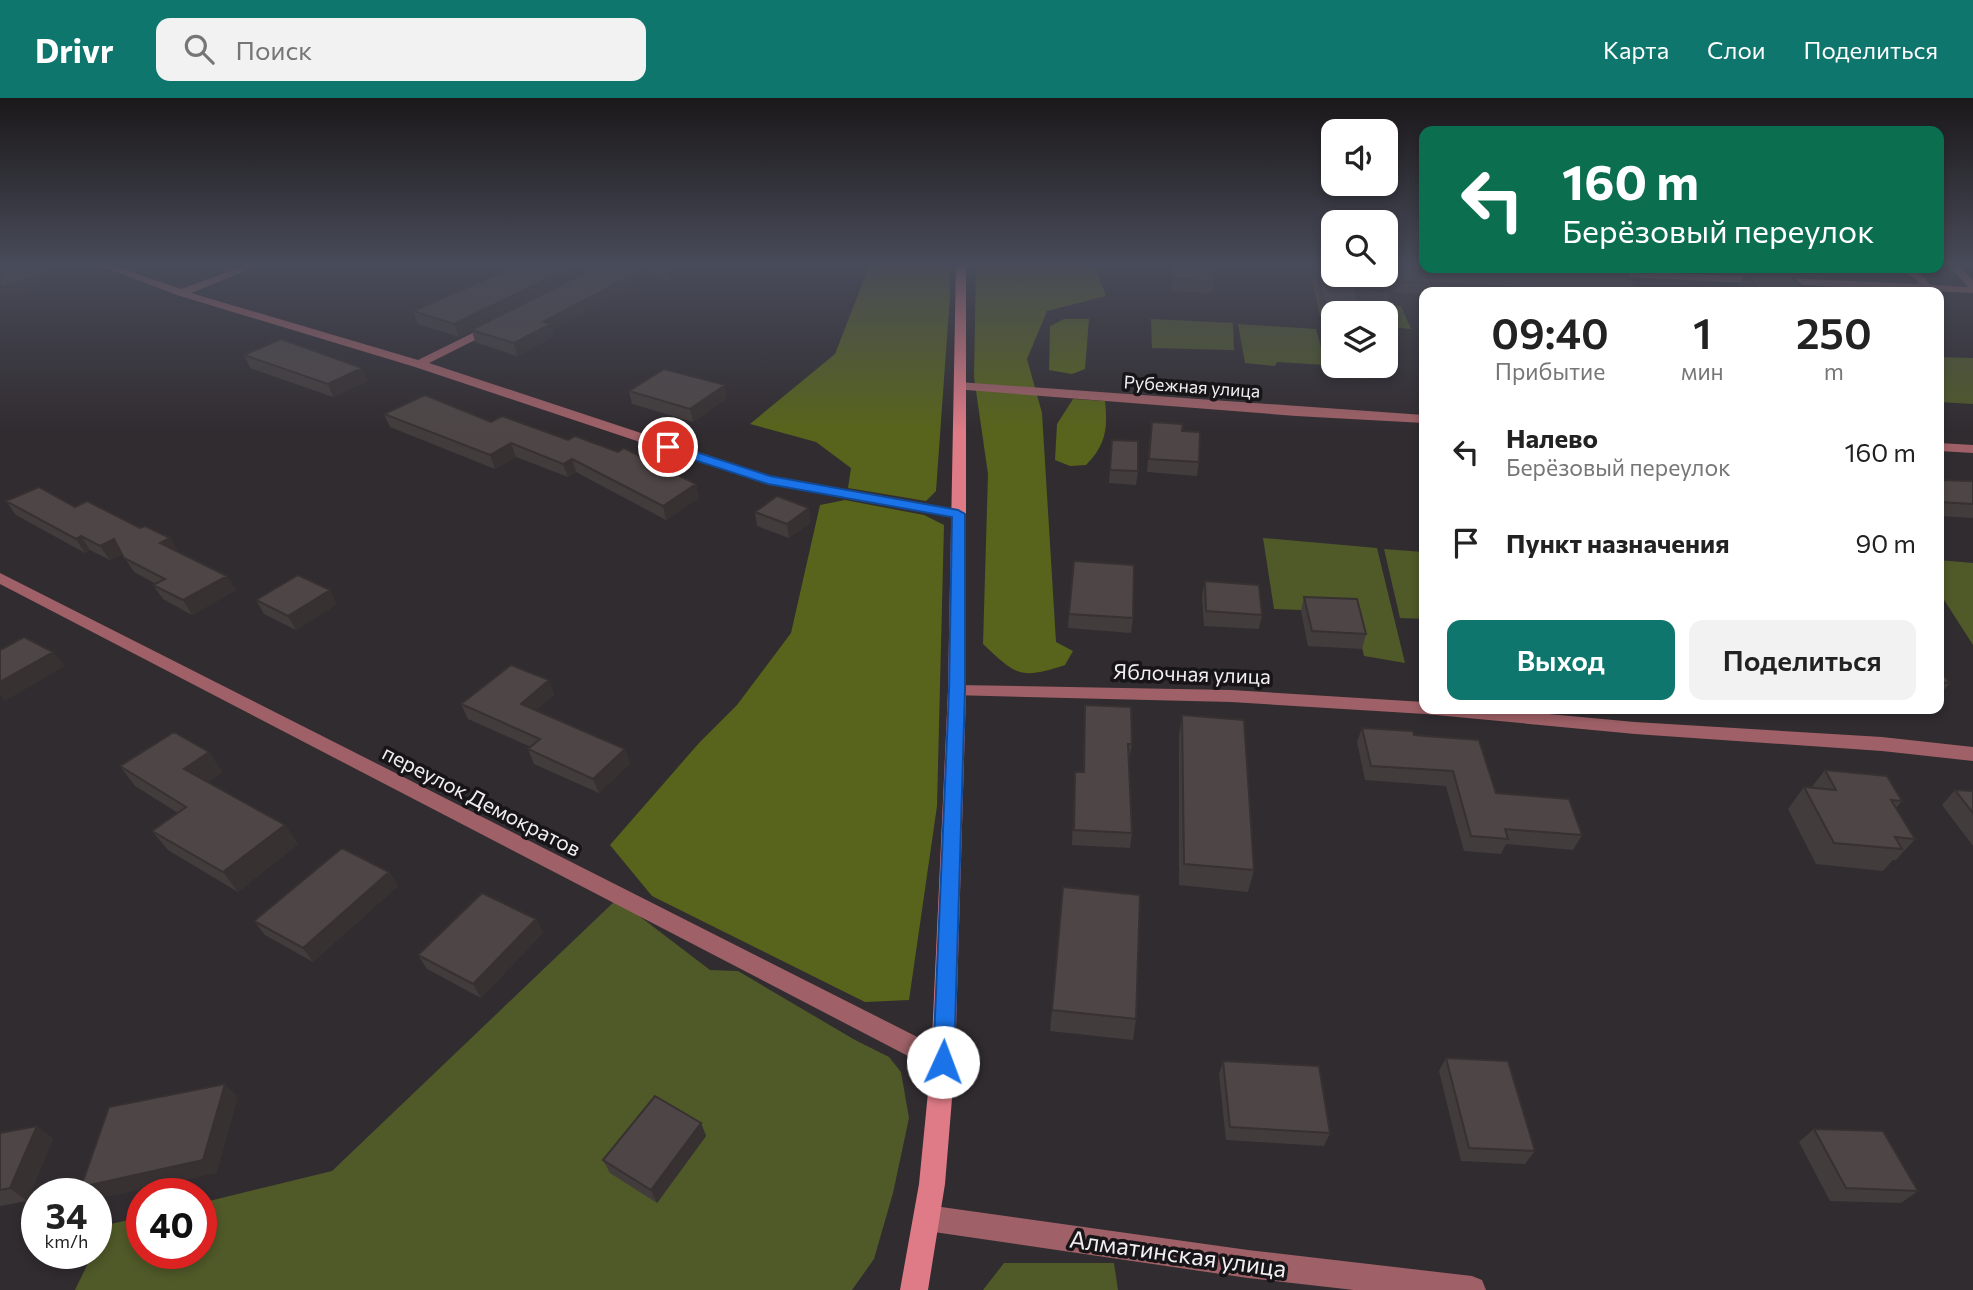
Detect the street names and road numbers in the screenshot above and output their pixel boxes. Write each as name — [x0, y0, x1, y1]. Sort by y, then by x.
street label: Рубежная улица — [1123, 370, 1261, 402]
street label: Яблочная улица — [1113, 658, 1271, 688]
street label: переулок Демократов — [379, 739, 585, 861]
street label: Алматинская улица — [1068, 1223, 1288, 1283]

